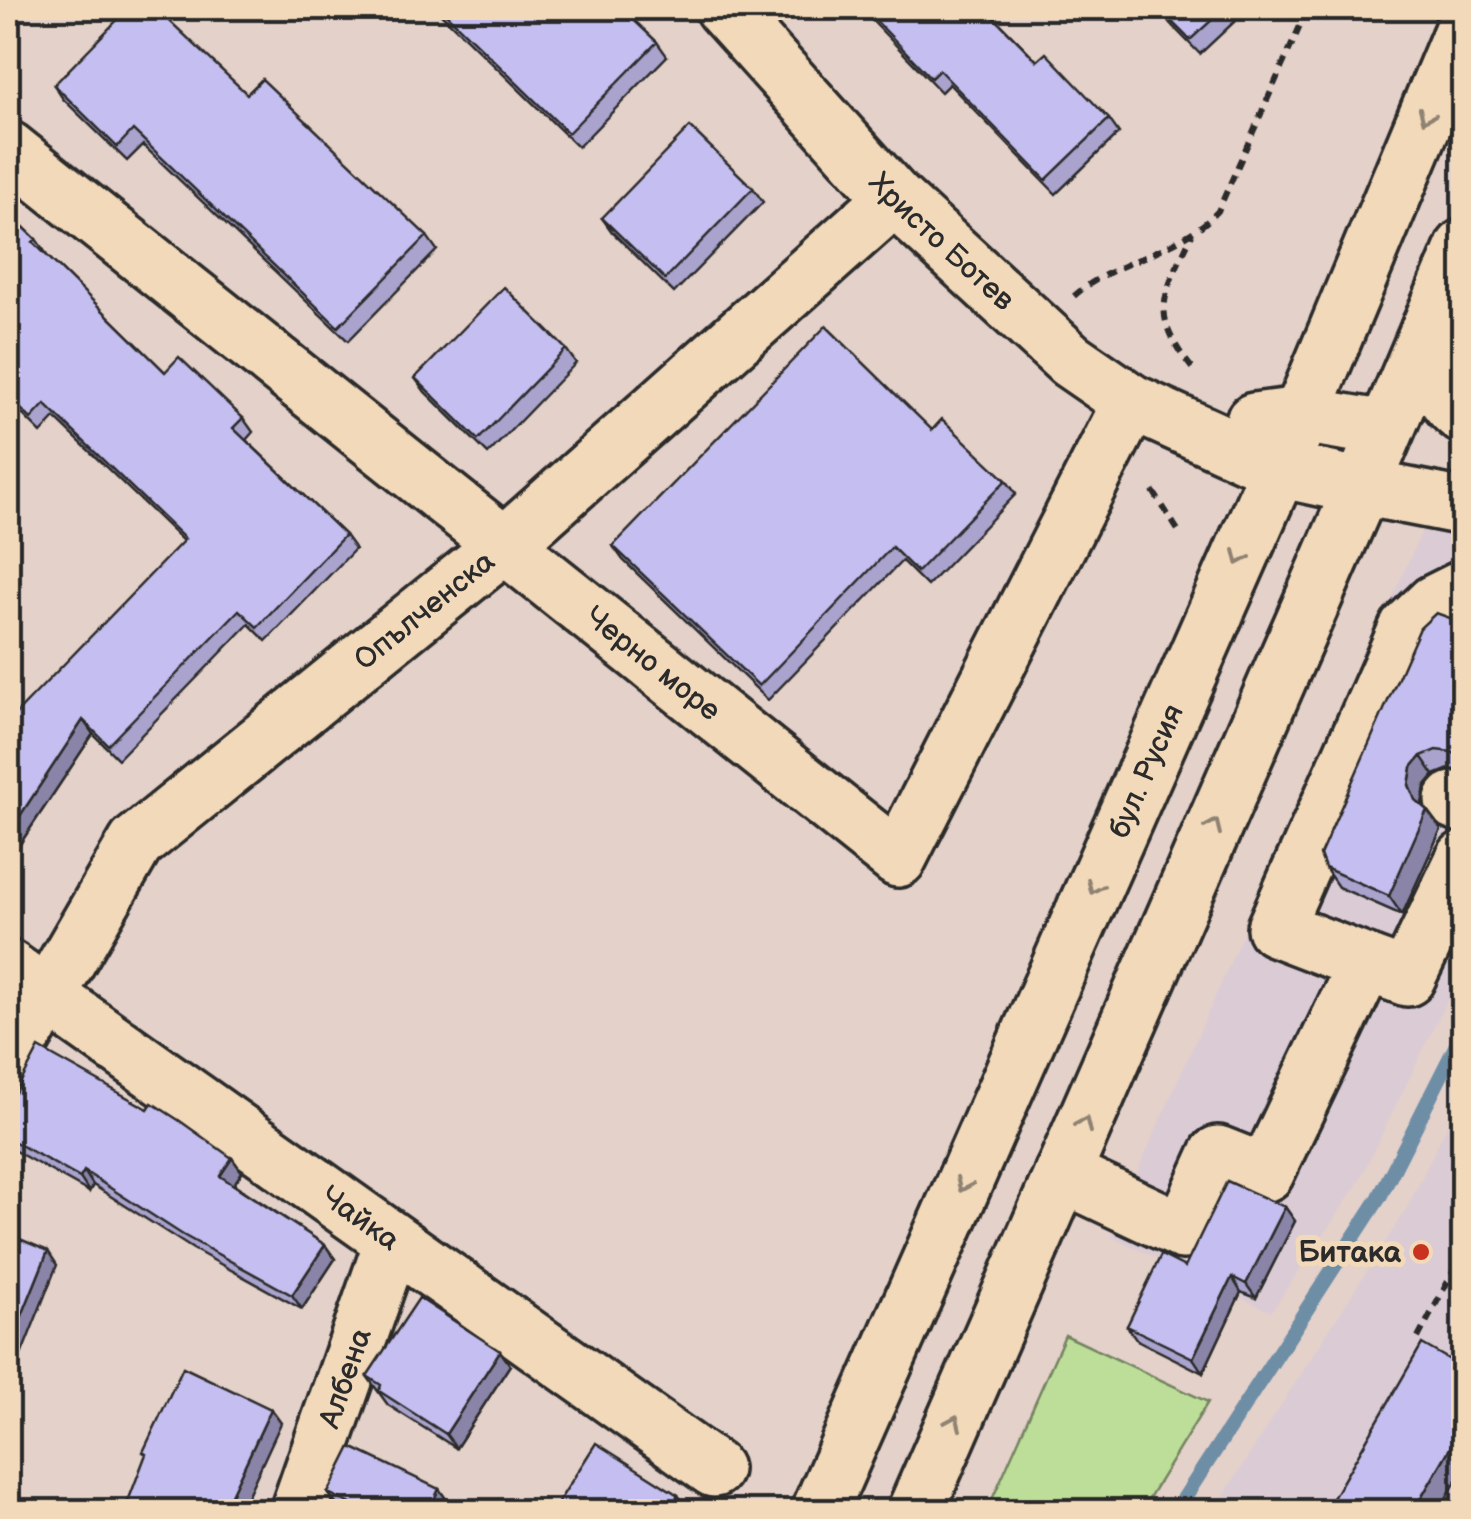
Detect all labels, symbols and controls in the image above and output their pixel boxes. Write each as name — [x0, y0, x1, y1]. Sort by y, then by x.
one-way arrow — [1418, 106, 1438, 124]
street label: Христо Ботев — [861, 165, 1022, 319]
street label: Опълченска — [347, 543, 502, 678]
one-way arrow — [1232, 548, 1252, 566]
street label: Черно море — [577, 599, 727, 729]
street label: бул. Русия — [1102, 699, 1192, 844]
one-way arrow — [1202, 818, 1222, 836]
one-way arrow — [1086, 877, 1106, 895]
one-way arrow — [1072, 1116, 1092, 1134]
one-way arrow — [955, 1175, 975, 1193]
street label: Чайка — [313, 1179, 406, 1259]
place label: Битака — [1298, 1235, 1402, 1271]
marker: Битака — [1410, 1241, 1432, 1263]
street label: Албена — [311, 1323, 380, 1434]
one-way arrow — [942, 1414, 962, 1432]

